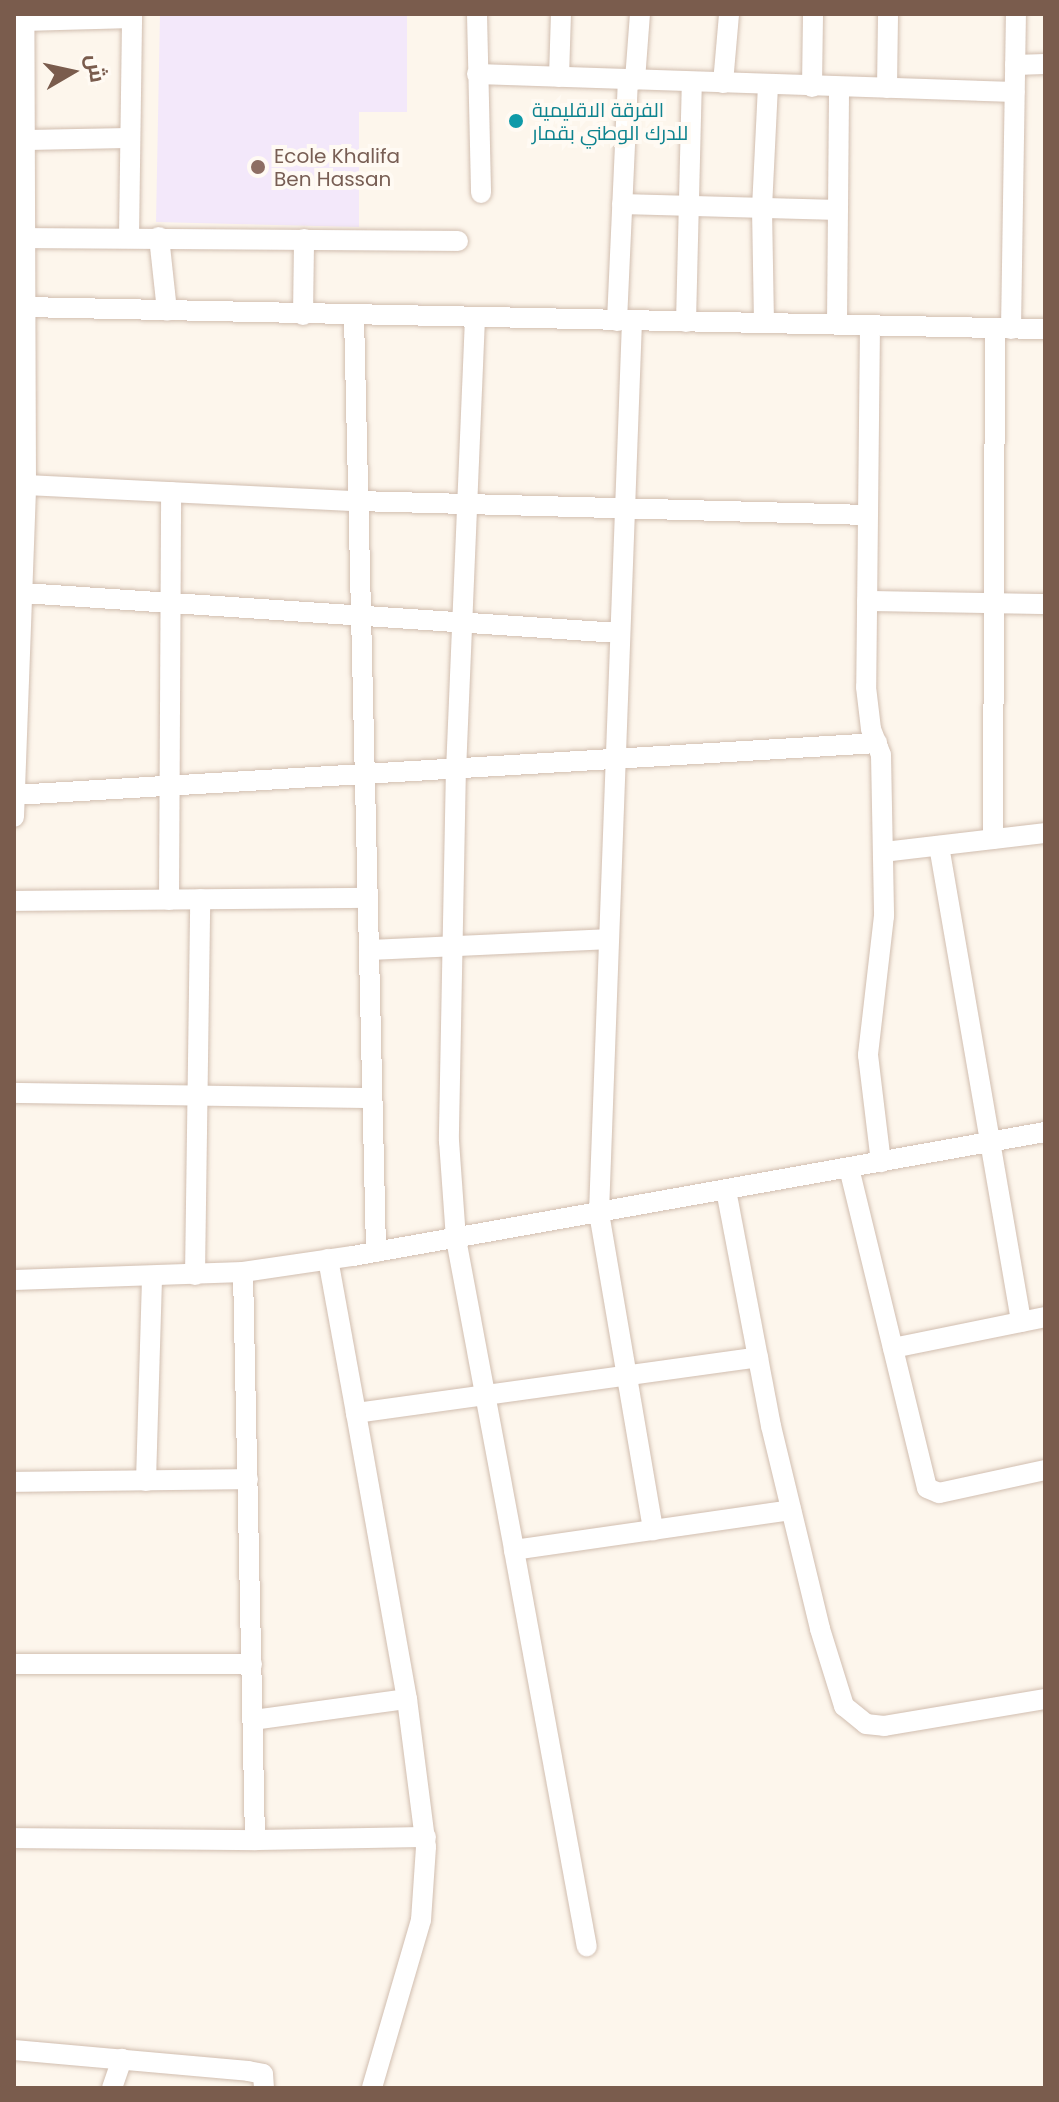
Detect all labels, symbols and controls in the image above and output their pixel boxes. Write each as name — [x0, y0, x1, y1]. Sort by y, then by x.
north arrow — [32, 32, 112, 112]
text: ش — [79, 52, 114, 85]
place label: الفرقة الاقليمية للدرك الوطني بقمار — [532, 98, 688, 145]
marker: الفرقة الاقليمية للدرك الوطني بقمار — [507, 112, 525, 130]
place label: Ecole Khalifa Ben Hassan — [274, 144, 400, 191]
marker: Ecole Khalifa Ben Hassan — [249, 158, 267, 176]

